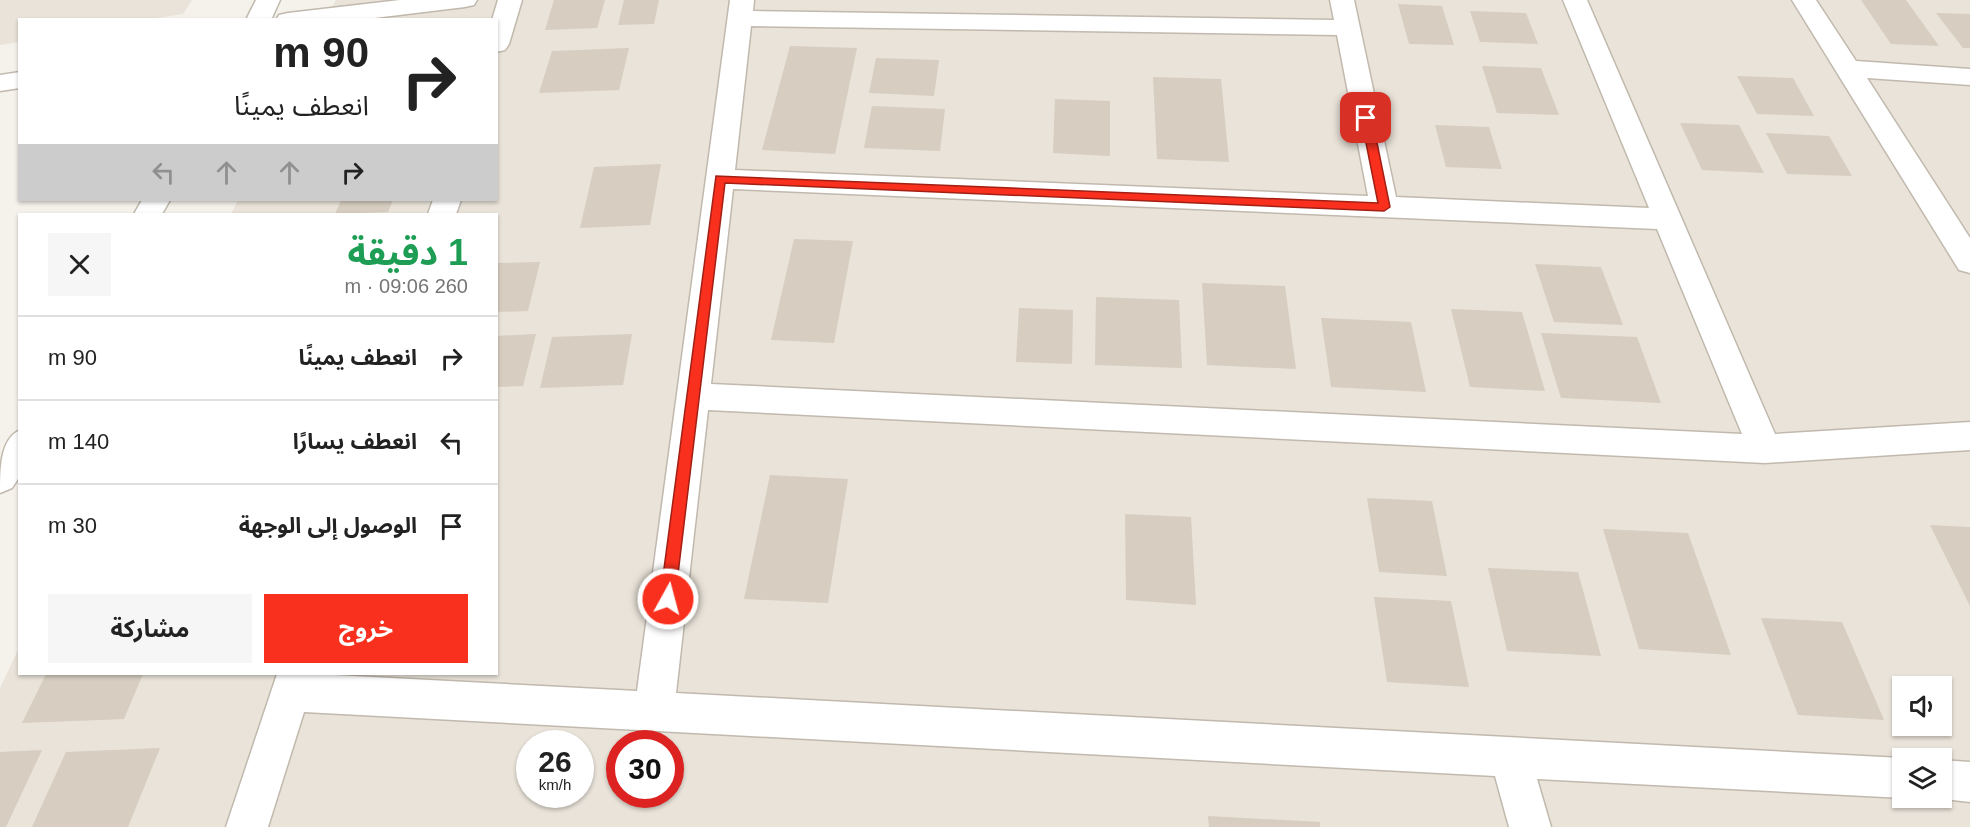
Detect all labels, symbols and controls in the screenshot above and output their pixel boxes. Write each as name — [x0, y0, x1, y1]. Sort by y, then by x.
text: 90 m — [273, 29, 369, 76]
icon: right — [390, 42, 468, 120]
text: انعطف يمينًا — [234, 91, 369, 121]
pin — [1340, 92, 1391, 143]
icon: arrive — [1349, 101, 1382, 134]
icon: left — [147, 156, 180, 189]
icon: ahead — [210, 156, 243, 189]
icon: ahead — [273, 156, 306, 189]
icon: right — [336, 156, 369, 189]
text: 1 دقيقة — [347, 232, 468, 273]
button: close — [48, 233, 111, 296]
text: 260 m · 09:06 — [345, 275, 468, 297]
icon: right — [435, 342, 468, 375]
text: 90 m — [48, 345, 97, 370]
text: انعطف يمينًا — [298, 345, 417, 370]
icon: left — [435, 426, 468, 459]
text: 140 m — [48, 429, 109, 454]
text: انعطف يسارًا — [293, 429, 417, 454]
icon: arrive — [435, 510, 468, 543]
text: 30 m — [48, 513, 97, 538]
text: الوصول إلى الوجهة — [239, 513, 417, 538]
position arrow — [636, 567, 700, 631]
button: مشاركة — [48, 594, 252, 663]
button: خروج — [264, 594, 468, 663]
map controls — [1892, 676, 1952, 808]
button: sound — [1892, 676, 1952, 736]
speed limit sign: 30 — [606, 730, 684, 808]
text: 26 — [538, 745, 572, 778]
button: layers — [1892, 748, 1952, 808]
text: km/h — [539, 776, 571, 793]

